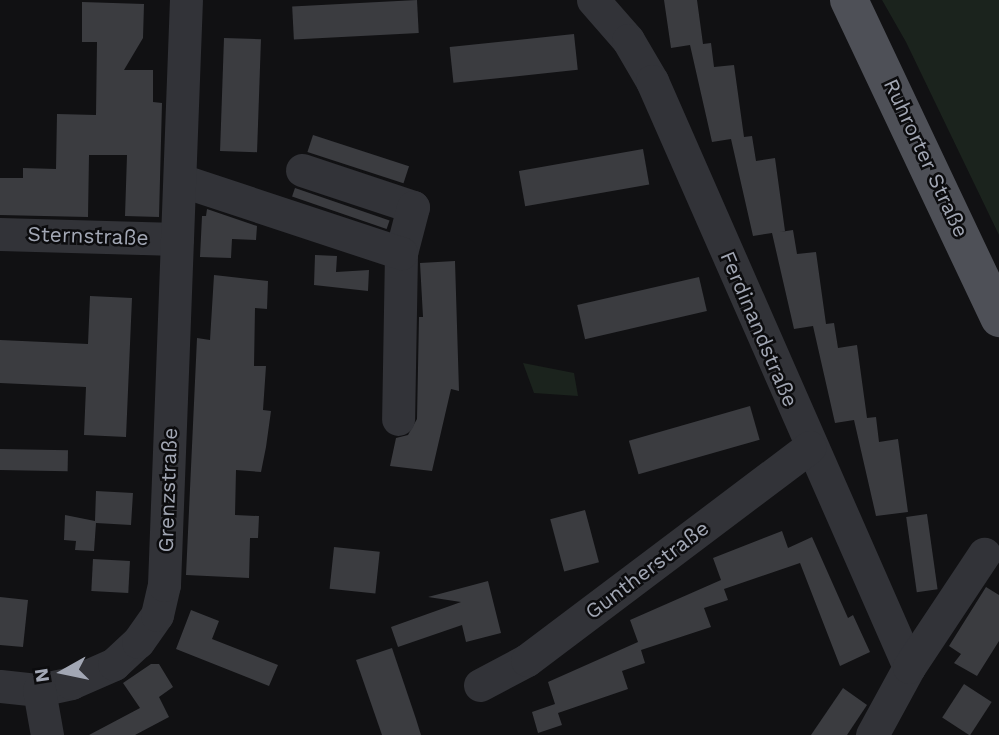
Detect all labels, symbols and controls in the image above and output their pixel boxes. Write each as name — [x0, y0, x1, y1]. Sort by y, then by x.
street label: Ruhrorter Straße — [878, 74, 974, 242]
street label: Sternstraße — [27, 221, 149, 251]
street label: Ferdinandstraße — [715, 247, 803, 411]
street label: Grenzstraße — [153, 427, 183, 553]
street label: Guntherstraße — [580, 515, 714, 625]
north arrow — [28, 637, 98, 707]
text: N — [29, 667, 54, 684]

